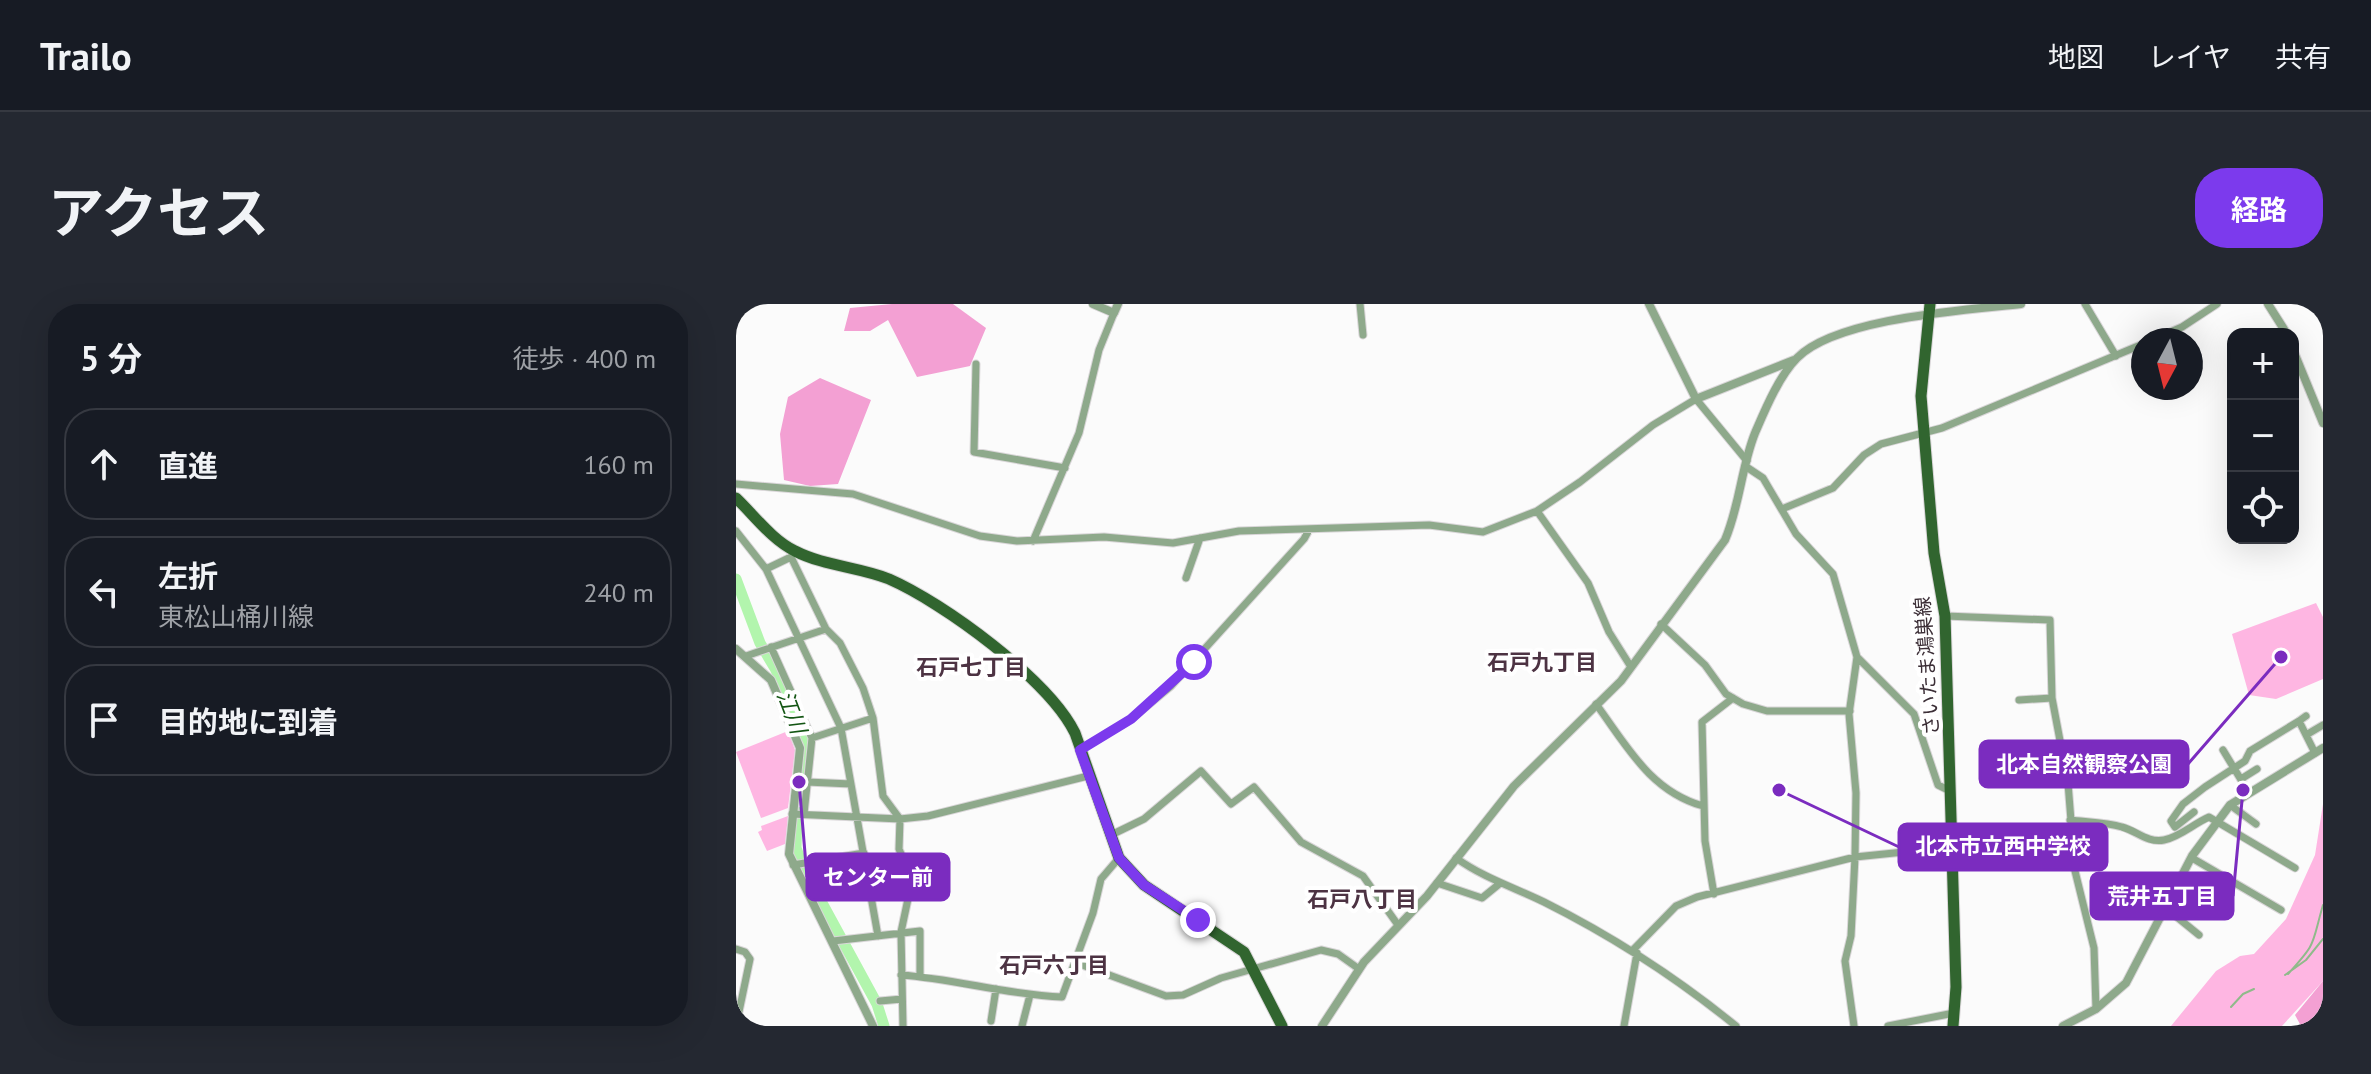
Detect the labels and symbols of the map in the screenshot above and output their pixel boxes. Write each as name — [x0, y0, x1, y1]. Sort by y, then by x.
north arrow — [2131, 328, 2203, 400]
street label: さいたま鴻巣線 — [1909, 596, 1945, 736]
route start — [1176, 644, 1212, 680]
district label: 石戸九丁目 — [1487, 648, 1597, 676]
district label: 石戸七丁目 — [916, 653, 1026, 681]
water label: 江川 — [771, 686, 814, 739]
callout: 北本自然観察公園 — [1980, 741, 2188, 787]
text: 北本自然観察公園 — [1996, 750, 2172, 778]
callout: 北本市立西中学校 — [1899, 824, 2107, 870]
text: 北本市立西中学校 — [1915, 832, 2091, 860]
callout: センター前 — [807, 854, 949, 900]
text: センター前 — [823, 863, 933, 891]
callout: 荒井五丁目 — [2091, 873, 2233, 919]
text: 荒井五丁目 — [2107, 882, 2217, 910]
district label: 石戸八丁目 — [1307, 885, 1417, 913]
route end — [1180, 902, 1216, 938]
district label: 石戸六丁目 — [999, 951, 1109, 979]

